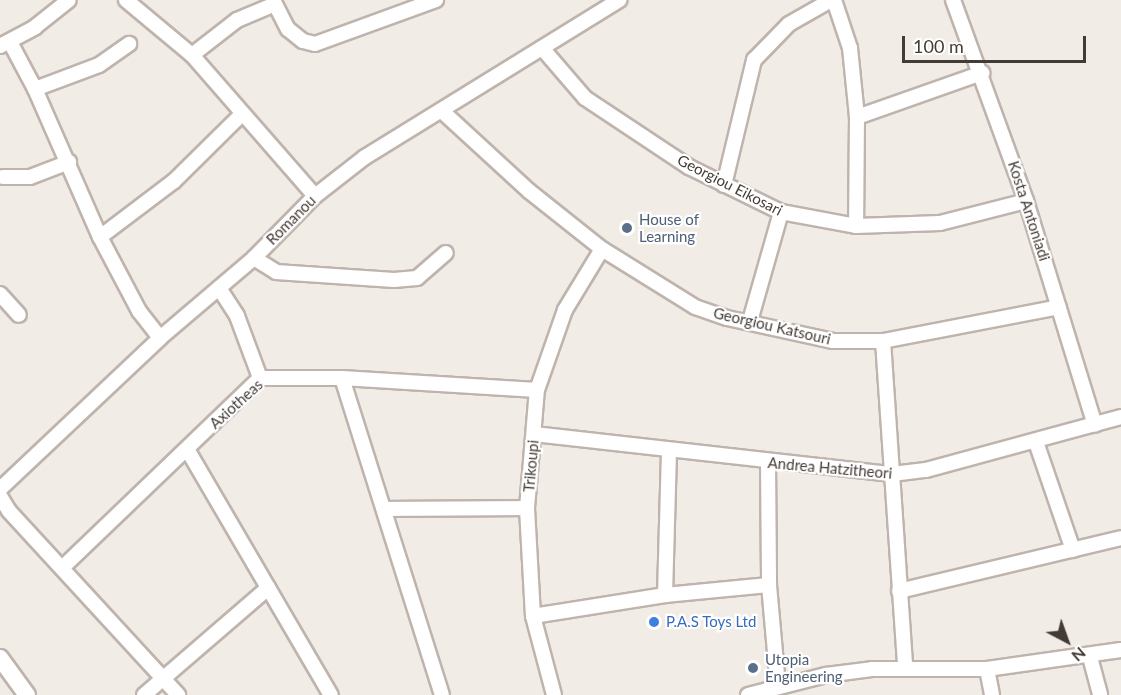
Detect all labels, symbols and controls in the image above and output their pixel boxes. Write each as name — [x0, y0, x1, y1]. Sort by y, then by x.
scale bar — [905, 24, 1090, 62]
text: 100 m — [913, 35, 964, 57]
street label: Georgiou Eikosari — [674, 151, 786, 219]
street label: Kosta Antoniadi — [1004, 158, 1054, 264]
street label: Romanou — [263, 192, 319, 248]
place label: House of Learning — [639, 210, 699, 245]
marker: House of Learning — [620, 221, 634, 235]
street label: Georgiou Katsouri — [712, 304, 832, 348]
street label: Axiotheas — [206, 375, 266, 433]
street label: Trikoupi — [520, 439, 542, 493]
street label: Andrea Hatzitheori — [767, 454, 893, 482]
north arrow — [1037, 611, 1097, 671]
place label: P.A.S Toys Ltd — [666, 613, 757, 631]
marker: P.A.S Toys Ltd — [647, 615, 661, 629]
text: N — [1068, 644, 1090, 666]
place label: Utopia Engineering — [765, 650, 843, 685]
marker: Utopia Engineering — [746, 661, 760, 675]

